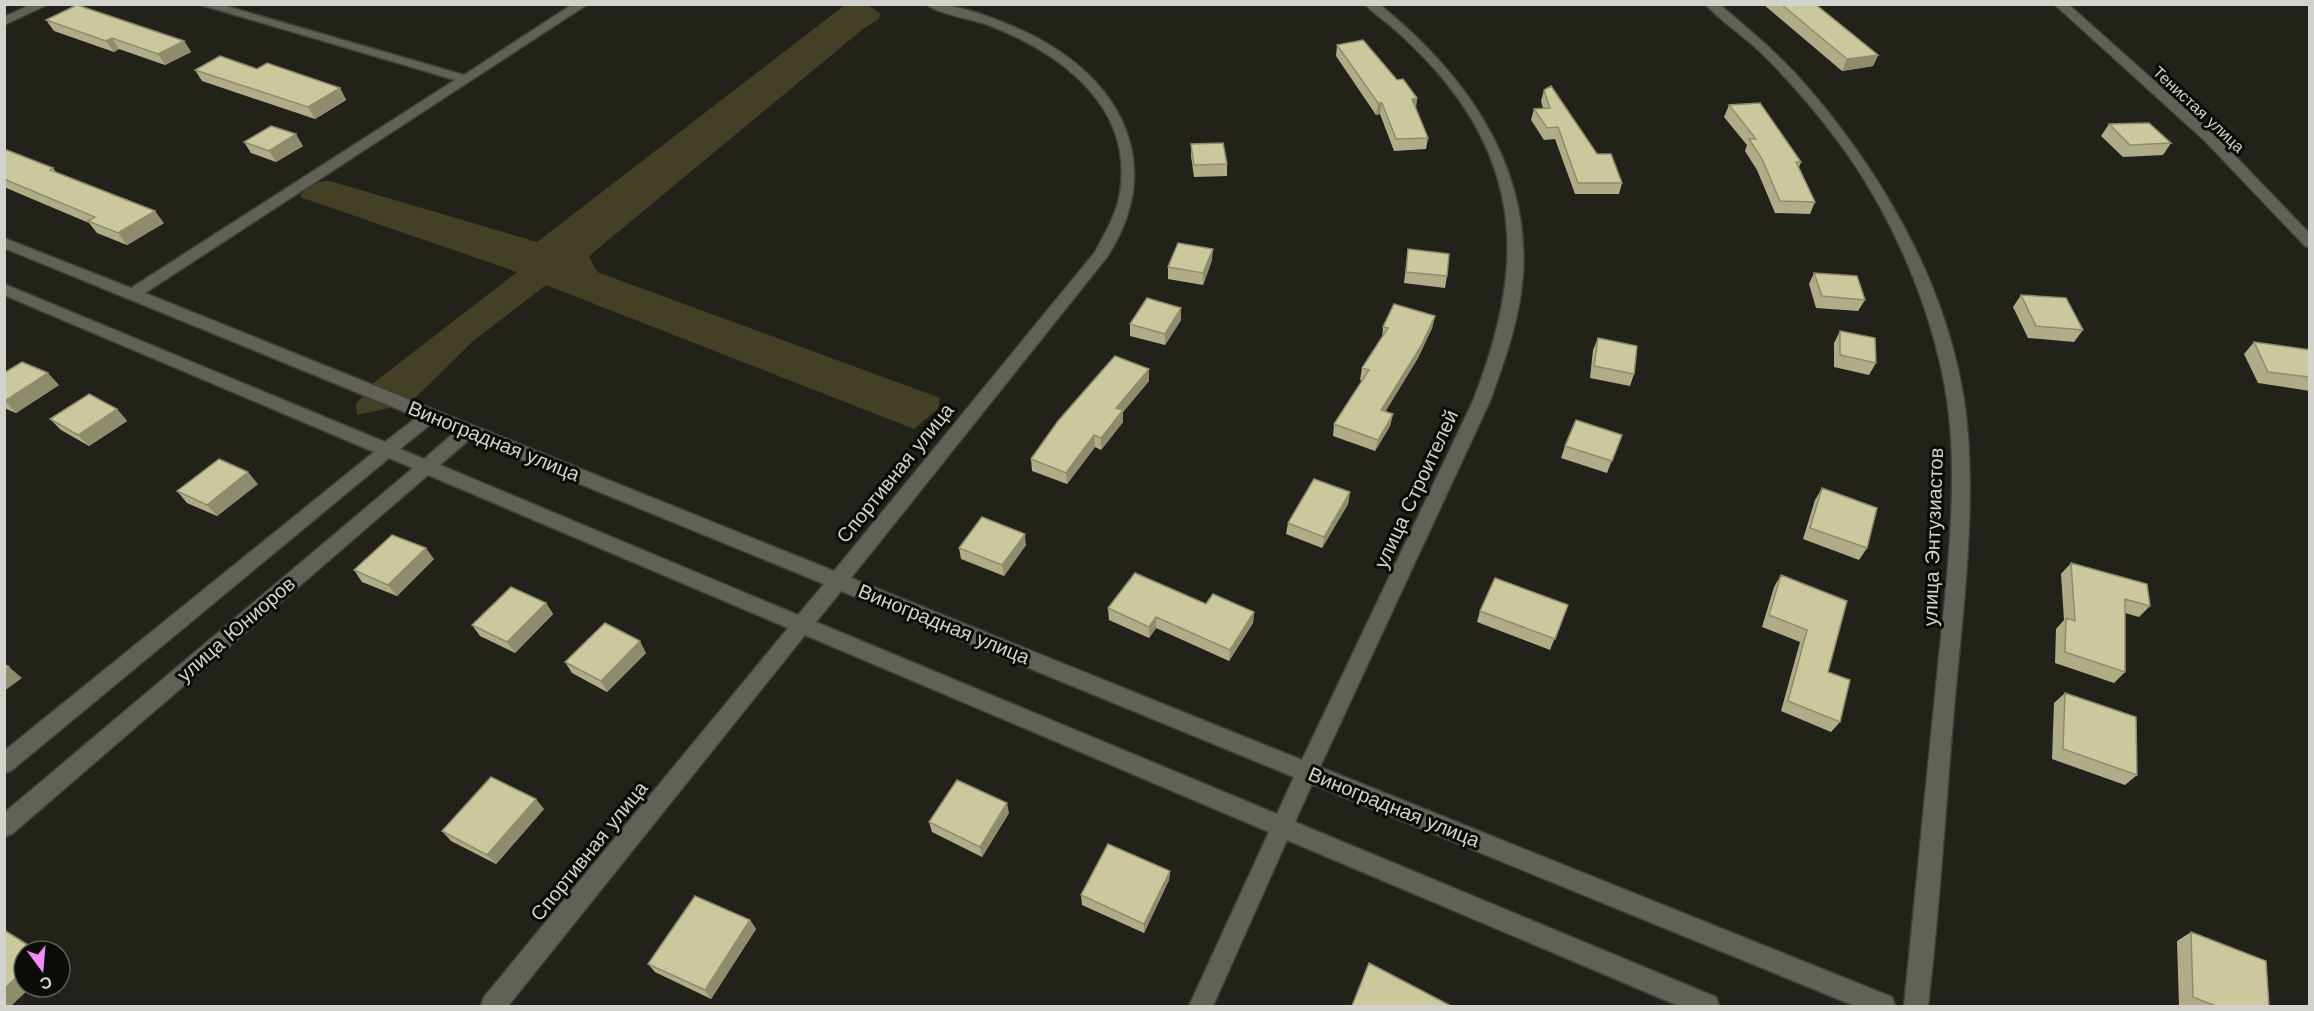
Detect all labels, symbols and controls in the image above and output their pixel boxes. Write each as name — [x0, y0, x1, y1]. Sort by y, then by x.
street label: Тенистая улица — [2149, 62, 2248, 157]
street label: Виноградная улица — [405, 396, 584, 487]
street label: Спортивная улица — [831, 398, 959, 548]
street label: улица Строителей — [1369, 406, 1463, 572]
street label: улица Энтузиастов — [1918, 447, 1948, 627]
street label: улица Юниоров — [172, 571, 300, 687]
street label: Виноградная улица — [855, 579, 1034, 670]
street label: Виноградная улица — [1305, 762, 1484, 853]
street label: Спортивная улица — [525, 776, 653, 926]
north arrow — [12, 939, 72, 999]
text: С — [37, 972, 54, 994]

